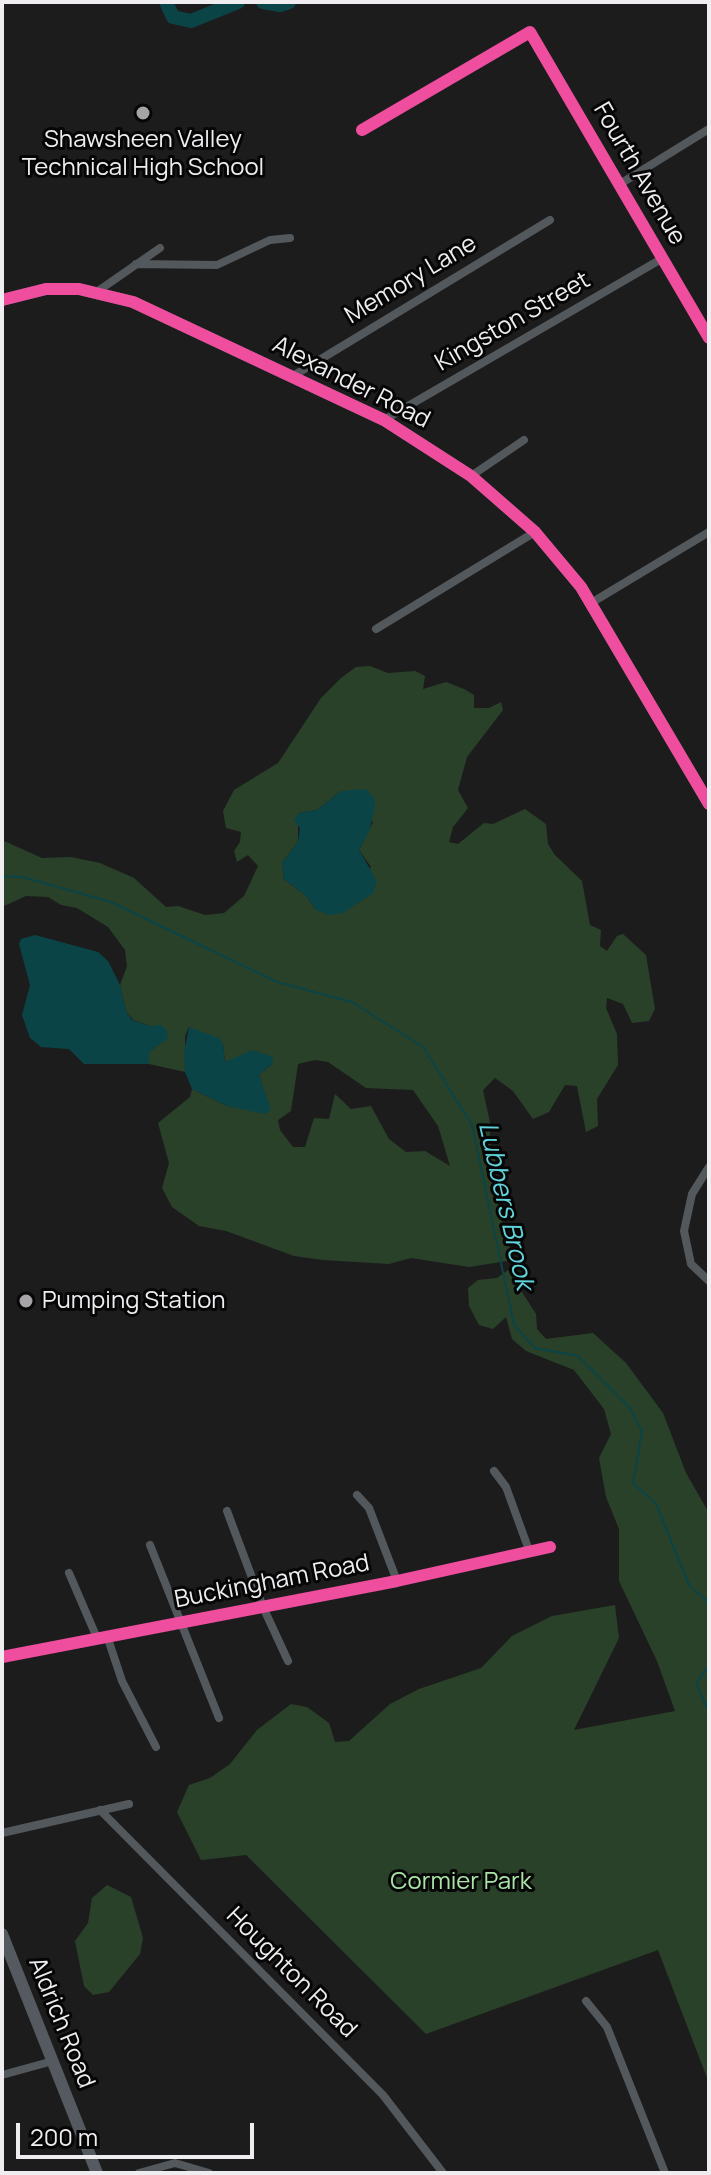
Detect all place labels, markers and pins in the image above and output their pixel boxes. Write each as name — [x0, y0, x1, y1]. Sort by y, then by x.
marker: Shawsheen Valley Technical High School — [134, 104, 152, 122]
place label: Shawsheen Valley Technical High School — [22, 126, 264, 182]
place label: Pumping Station — [42, 1287, 226, 1315]
marker: Pumping Station — [17, 1292, 35, 1310]

